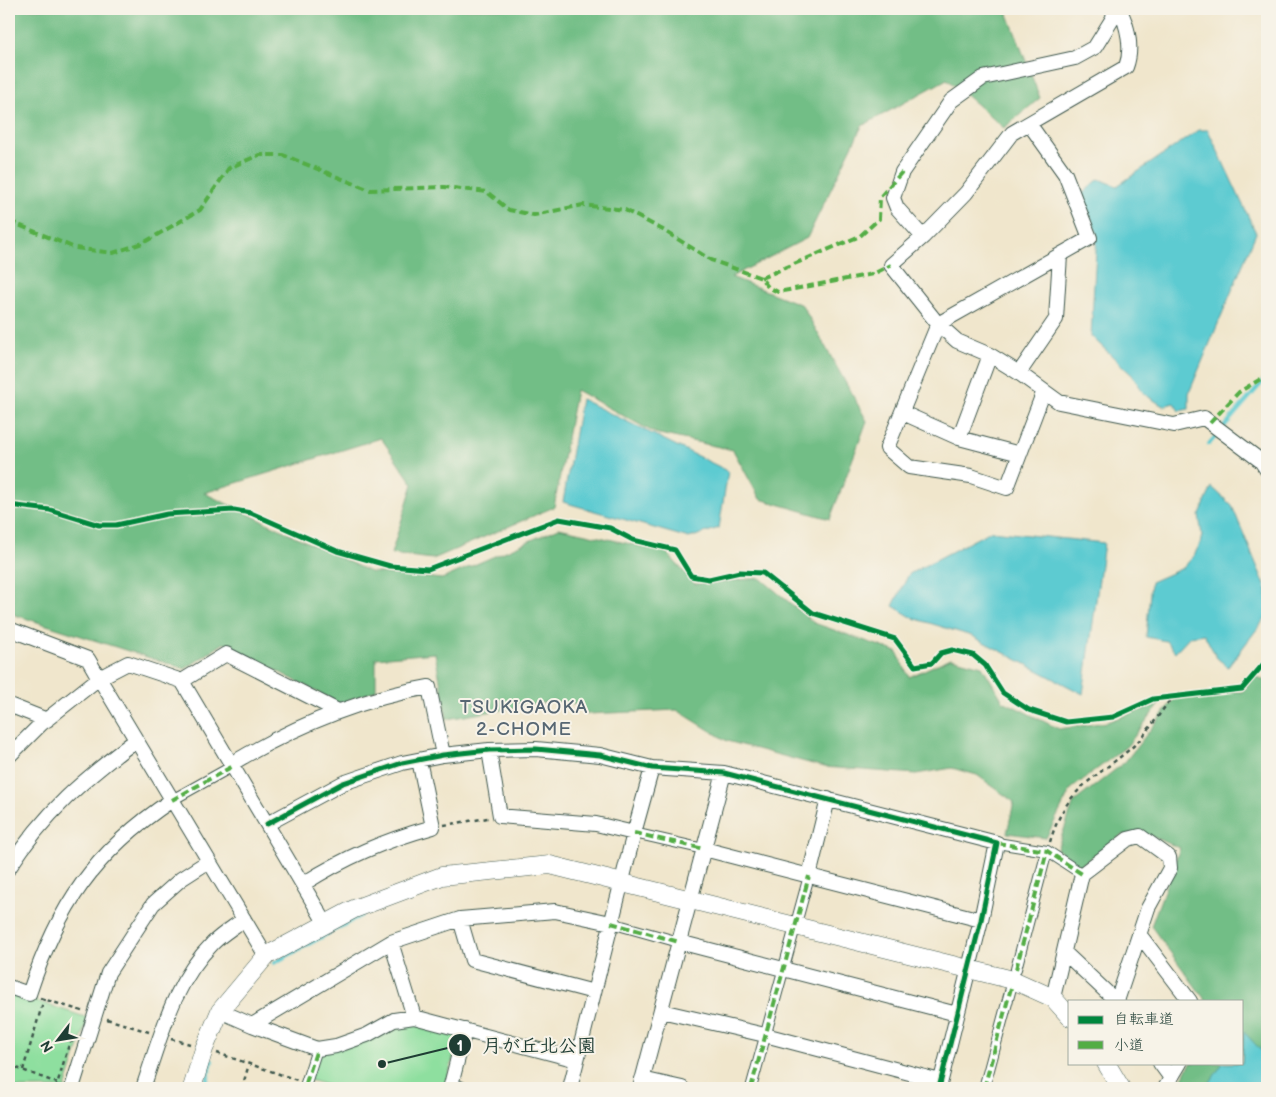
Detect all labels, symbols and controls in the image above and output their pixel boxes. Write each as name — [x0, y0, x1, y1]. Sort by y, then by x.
district label: TSUKIGAOKA 2-CHOME — [460, 696, 588, 741]
legend — [1068, 1000, 1244, 1064]
text: 自転車道 — [1114, 1010, 1174, 1029]
north arrow — [32, 1014, 82, 1064]
callout: 月が丘北公園 — [447, 1028, 606, 1062]
text: 月が丘北公園 — [482, 1035, 596, 1058]
text: 小道 — [1114, 1036, 1144, 1055]
text: 1 — [457, 1037, 463, 1056]
text: N — [37, 1038, 57, 1055]

